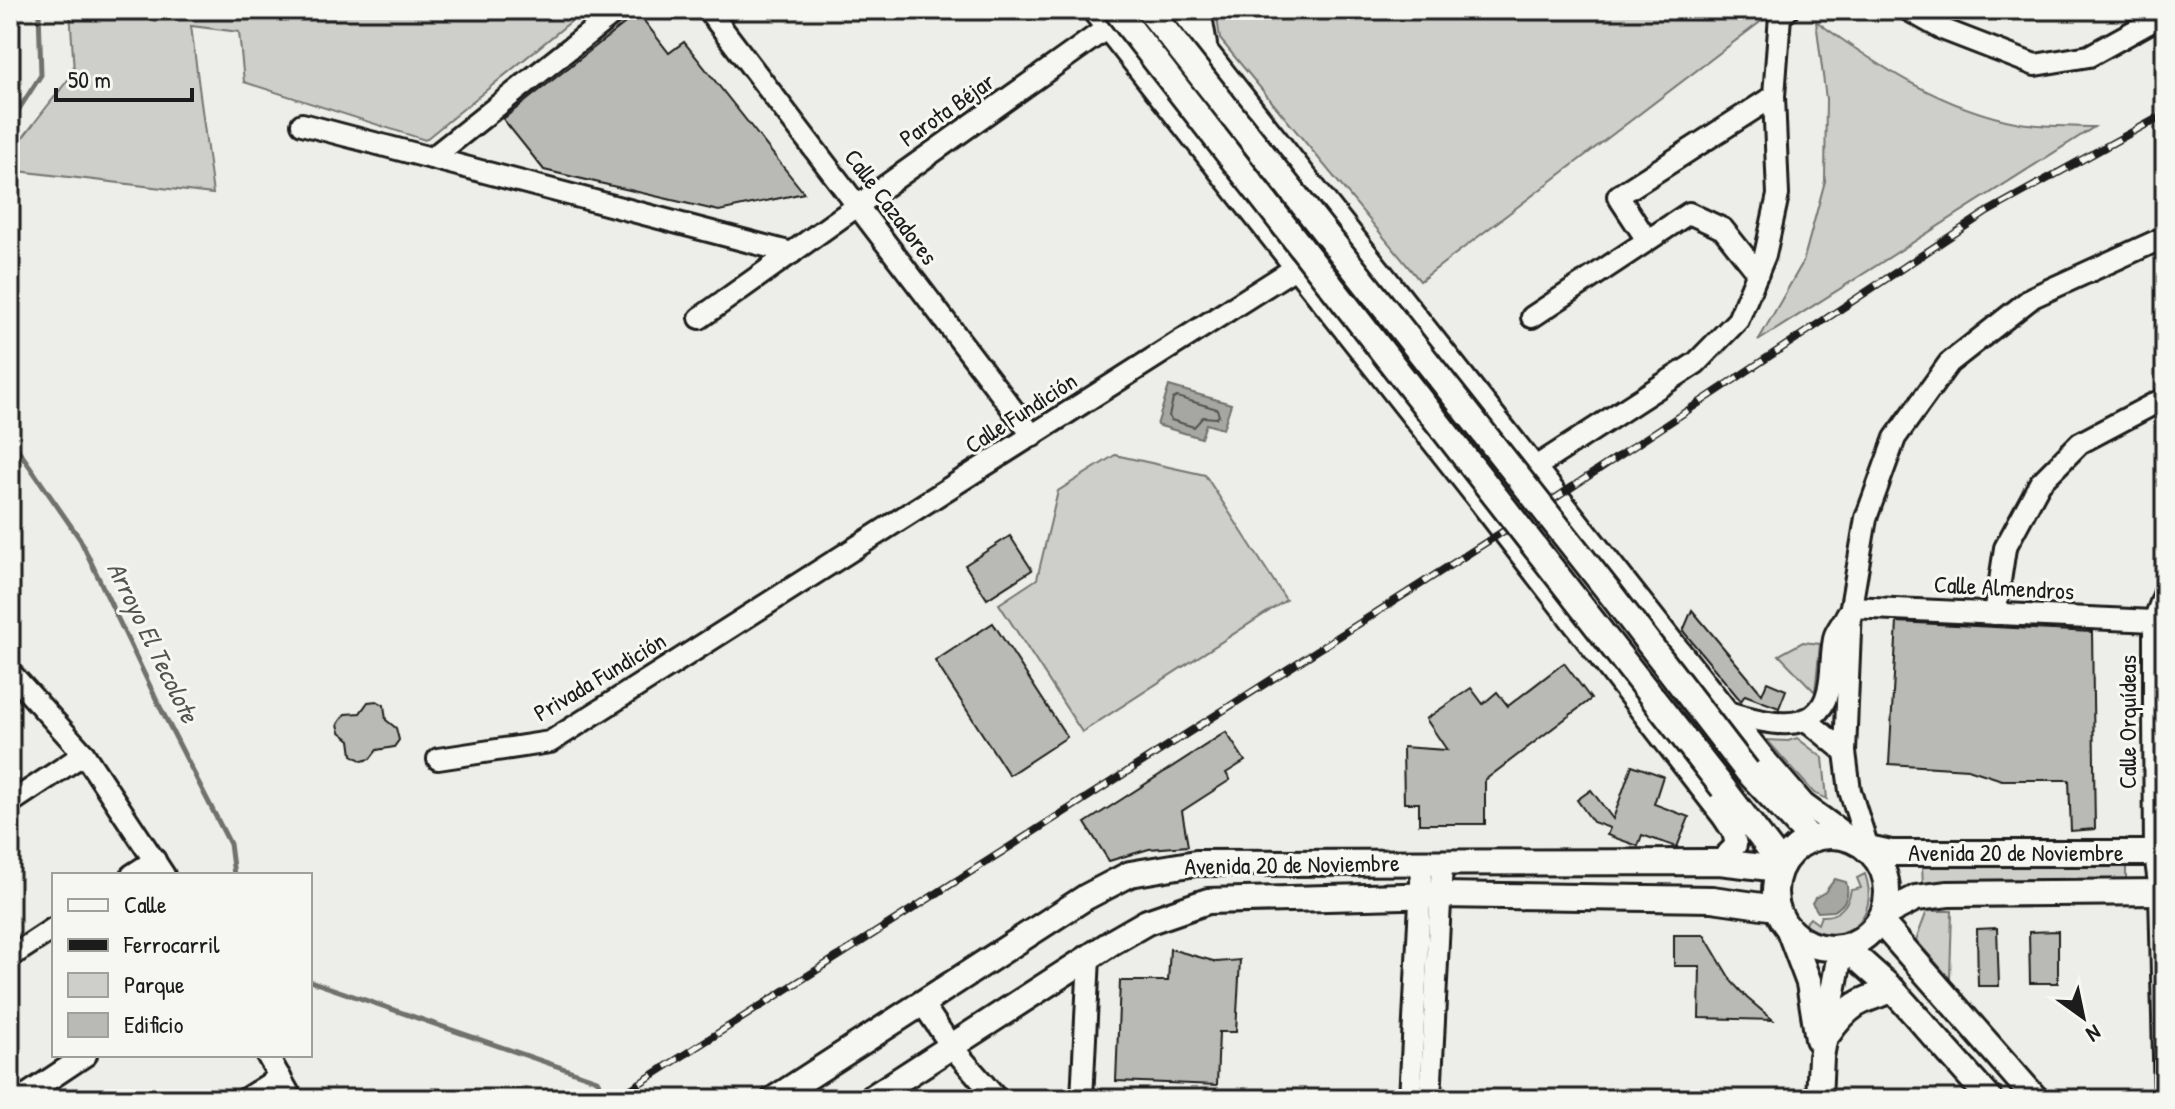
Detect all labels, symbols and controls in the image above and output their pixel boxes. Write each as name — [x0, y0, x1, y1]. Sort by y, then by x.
scale bar — [56, 52, 192, 102]
text: 50 m — [68, 63, 111, 95]
street label: Parota Béjar — [893, 65, 1000, 154]
street label: Calle Cazadores — [838, 142, 946, 271]
street label: Calle Fundición — [958, 364, 1083, 460]
water label: Arroyo El Tecolote — [99, 556, 208, 730]
street label: Calle Almendros — [1933, 567, 2075, 607]
street label: Privada Fundición — [527, 624, 672, 728]
street label: Calle Orquídeas — [2111, 655, 2143, 789]
street label: Avenida 20 de Noviembre — [1908, 836, 2124, 868]
street label: Avenida 20 de Noviembre — [1184, 846, 1400, 882]
legend — [52, 873, 312, 1057]
text: Calle — [124, 888, 167, 920]
text: Ferrocarril — [123, 928, 220, 960]
text: Parque — [124, 968, 185, 1000]
north arrow — [2043, 977, 2123, 1057]
text: Edificio — [124, 1008, 184, 1040]
text: N — [2081, 1018, 2107, 1050]

